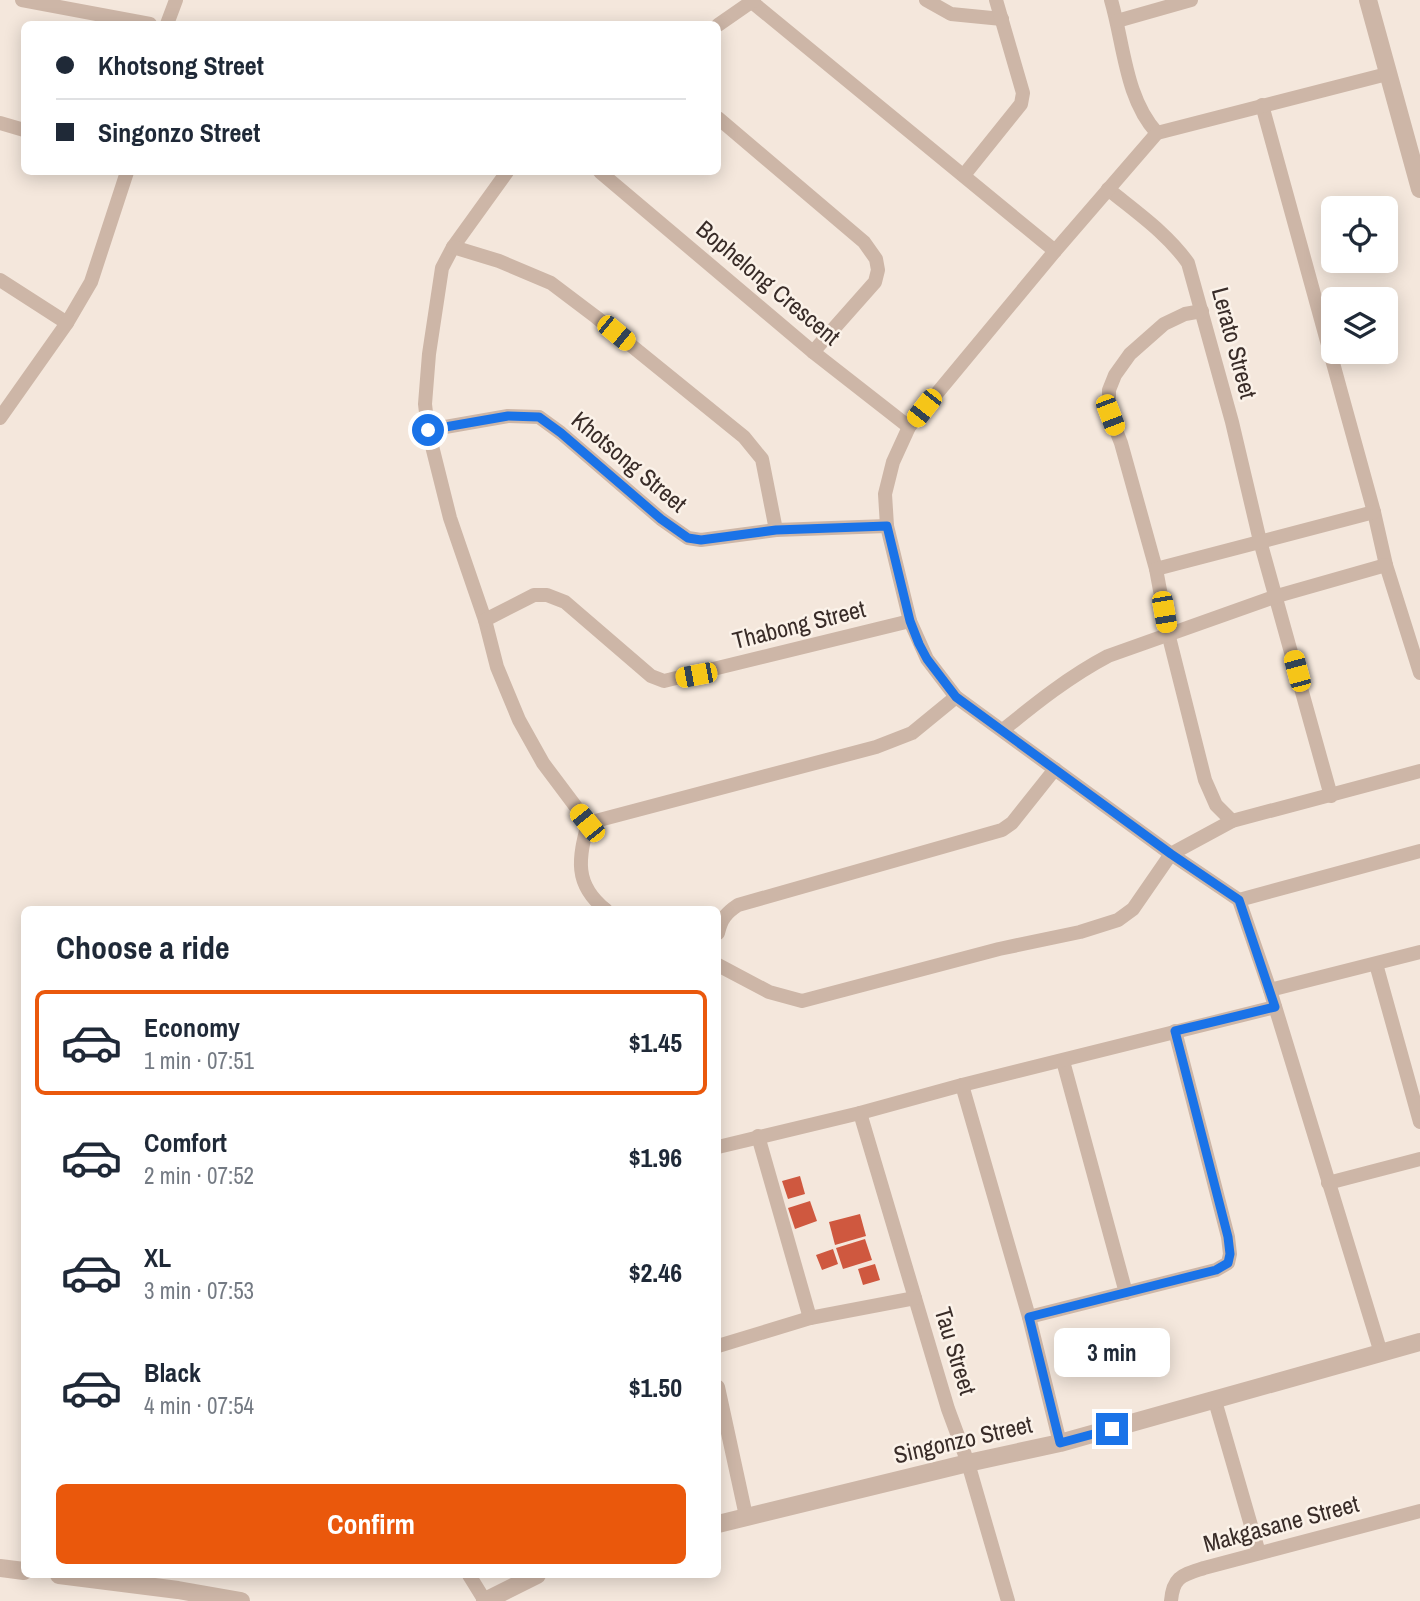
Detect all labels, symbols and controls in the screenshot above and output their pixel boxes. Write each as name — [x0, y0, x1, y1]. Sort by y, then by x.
text: Khotsong Street — [98, 48, 264, 83]
text: Singonzo Street — [98, 115, 260, 150]
map controls — [1321, 196, 1398, 364]
button: locate — [1321, 196, 1398, 273]
street label: Bophelong Crescent — [690, 213, 848, 352]
street label: Lerato Street — [1205, 284, 1265, 402]
button: layers — [1321, 287, 1398, 364]
car — [594, 312, 639, 354]
car — [903, 385, 946, 431]
car — [1093, 392, 1128, 438]
street label: Khotsong Street — [565, 404, 694, 519]
route start — [412, 414, 444, 446]
car — [1151, 589, 1178, 635]
street label: Thabong Street — [729, 592, 869, 656]
car — [1282, 648, 1313, 694]
car — [674, 661, 719, 689]
car — [566, 800, 609, 846]
text: Choose a ride — [56, 926, 230, 969]
text: Economy — [144, 1010, 240, 1045]
icon: car — [60, 1011, 123, 1074]
text: $1.45 — [629, 1025, 682, 1060]
text: 1 min · 07:51 — [144, 1045, 254, 1076]
text: Comfort — [144, 1125, 227, 1160]
icon: car — [60, 1126, 123, 1189]
text: $1.96 — [629, 1140, 682, 1175]
text: 2 min · 07:52 — [144, 1160, 254, 1191]
text: XL — [144, 1240, 171, 1275]
icon: car — [60, 1241, 123, 1304]
text: $2.46 — [629, 1255, 682, 1290]
text: 3 min · 07:53 — [144, 1275, 254, 1306]
street label: Tau Street — [927, 1303, 985, 1399]
callout: 3 min — [1054, 1328, 1170, 1376]
text: 3 min — [1087, 1337, 1137, 1368]
text: Black — [144, 1355, 201, 1390]
icon: car — [60, 1356, 123, 1419]
text: $1.50 — [629, 1370, 682, 1405]
text: 4 min · 07:54 — [144, 1390, 254, 1421]
street label: Singonzo Street — [890, 1407, 1036, 1470]
route end — [1096, 1413, 1128, 1445]
button: Confirm — [56, 1484, 686, 1564]
street label: Makgasane Street — [1199, 1487, 1363, 1559]

